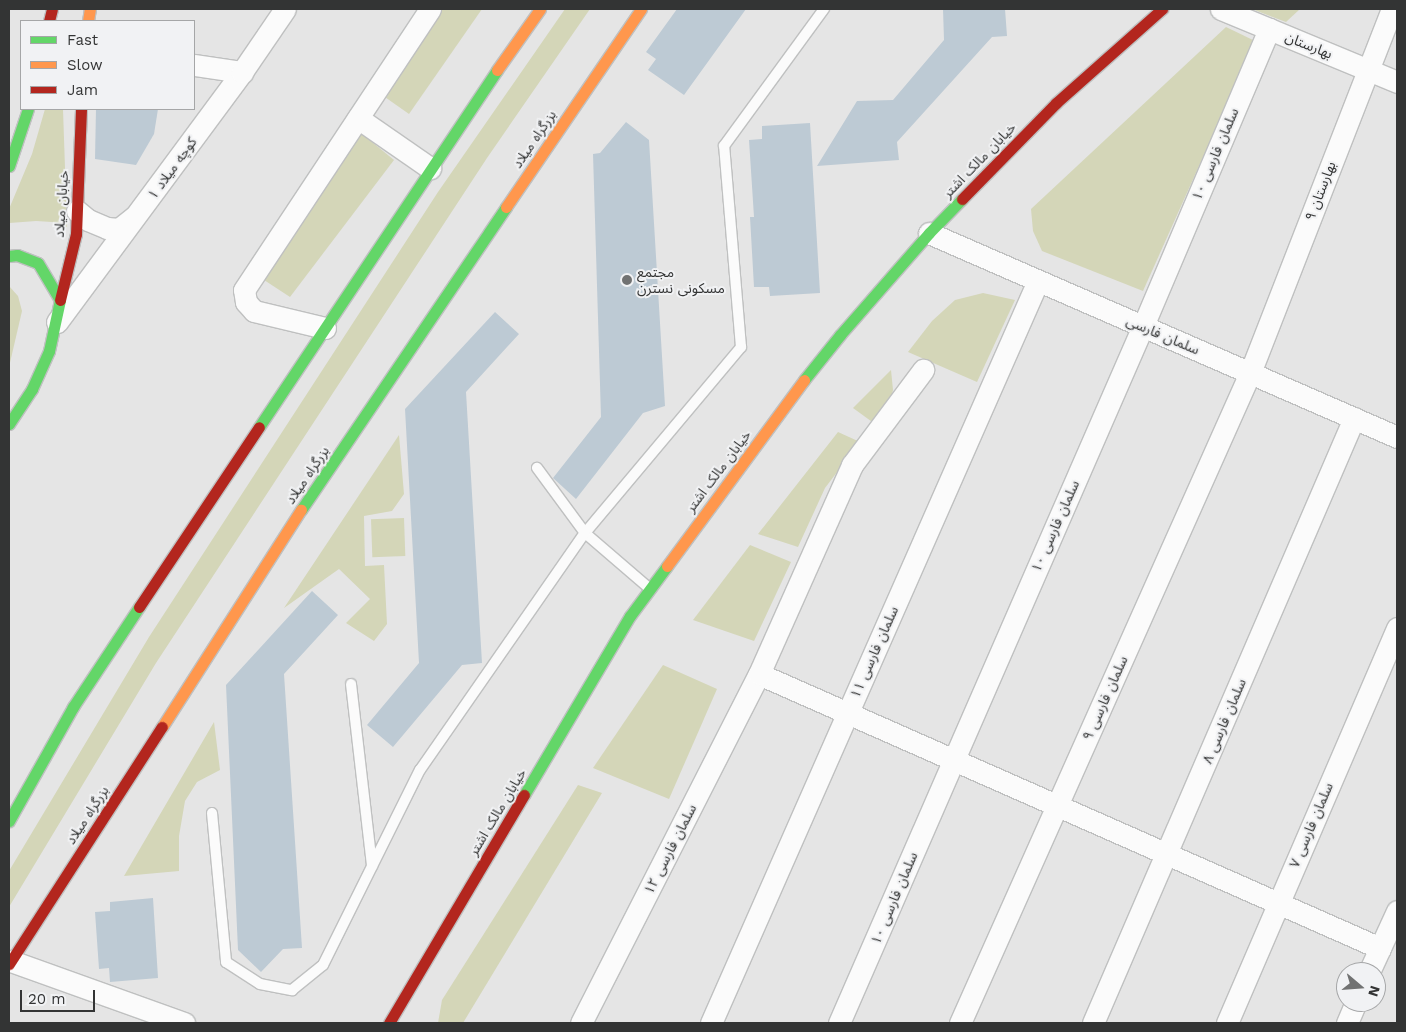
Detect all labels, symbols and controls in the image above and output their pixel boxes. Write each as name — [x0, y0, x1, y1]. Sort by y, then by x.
legend — [20, 20, 195, 110]
street label: بهارستان — [1283, 28, 1335, 62]
text: Fast — [67, 31, 98, 49]
text: Slow — [67, 56, 103, 74]
text: Jam — [67, 81, 98, 99]
street label: سلمان فارسی ۱۰ — [1188, 105, 1242, 203]
street label: بزرگراه میلاد — [509, 107, 559, 171]
street label: خیابان مالک اشتر — [939, 119, 1019, 201]
street label: کوچه میلاد ۱ — [144, 134, 200, 202]
street label: بهارستان ۹ — [1301, 159, 1339, 223]
street label: خیابان میلاد — [50, 170, 72, 238]
place label: مجتمع مسکونی نسترن — [637, 264, 725, 296]
marker: مجتمع مسکونی نسترن — [621, 274, 633, 286]
street label: سلمان فارسی — [1124, 312, 1202, 358]
street label: خیابان مالک اشتر — [682, 427, 754, 515]
street label: بزرگراه میلاد — [282, 443, 332, 507]
street label: سلمان فارسی ۱۰ — [1027, 477, 1083, 575]
street label: سلمان فارسی ۱۱ — [846, 603, 902, 701]
street label: سلمان فارسی ۹ — [1079, 653, 1131, 743]
street label: سلمان فارسی ۸ — [1199, 676, 1249, 766]
street label: خیابان مالک اشتر — [464, 766, 530, 858]
street label: سلمان فارسی ۷ — [1286, 780, 1336, 870]
street label: بزرگراه میلاد — [62, 783, 112, 847]
street label: سلمان فارسی ۱۲ — [640, 801, 700, 897]
street label: سلمان فارسی ۱۰ — [867, 849, 921, 947]
north arrow — [1336, 962, 1386, 1012]
scale bar — [22, 980, 98, 1012]
text: N — [1365, 984, 1384, 999]
text: 20 m — [28, 990, 66, 1008]

